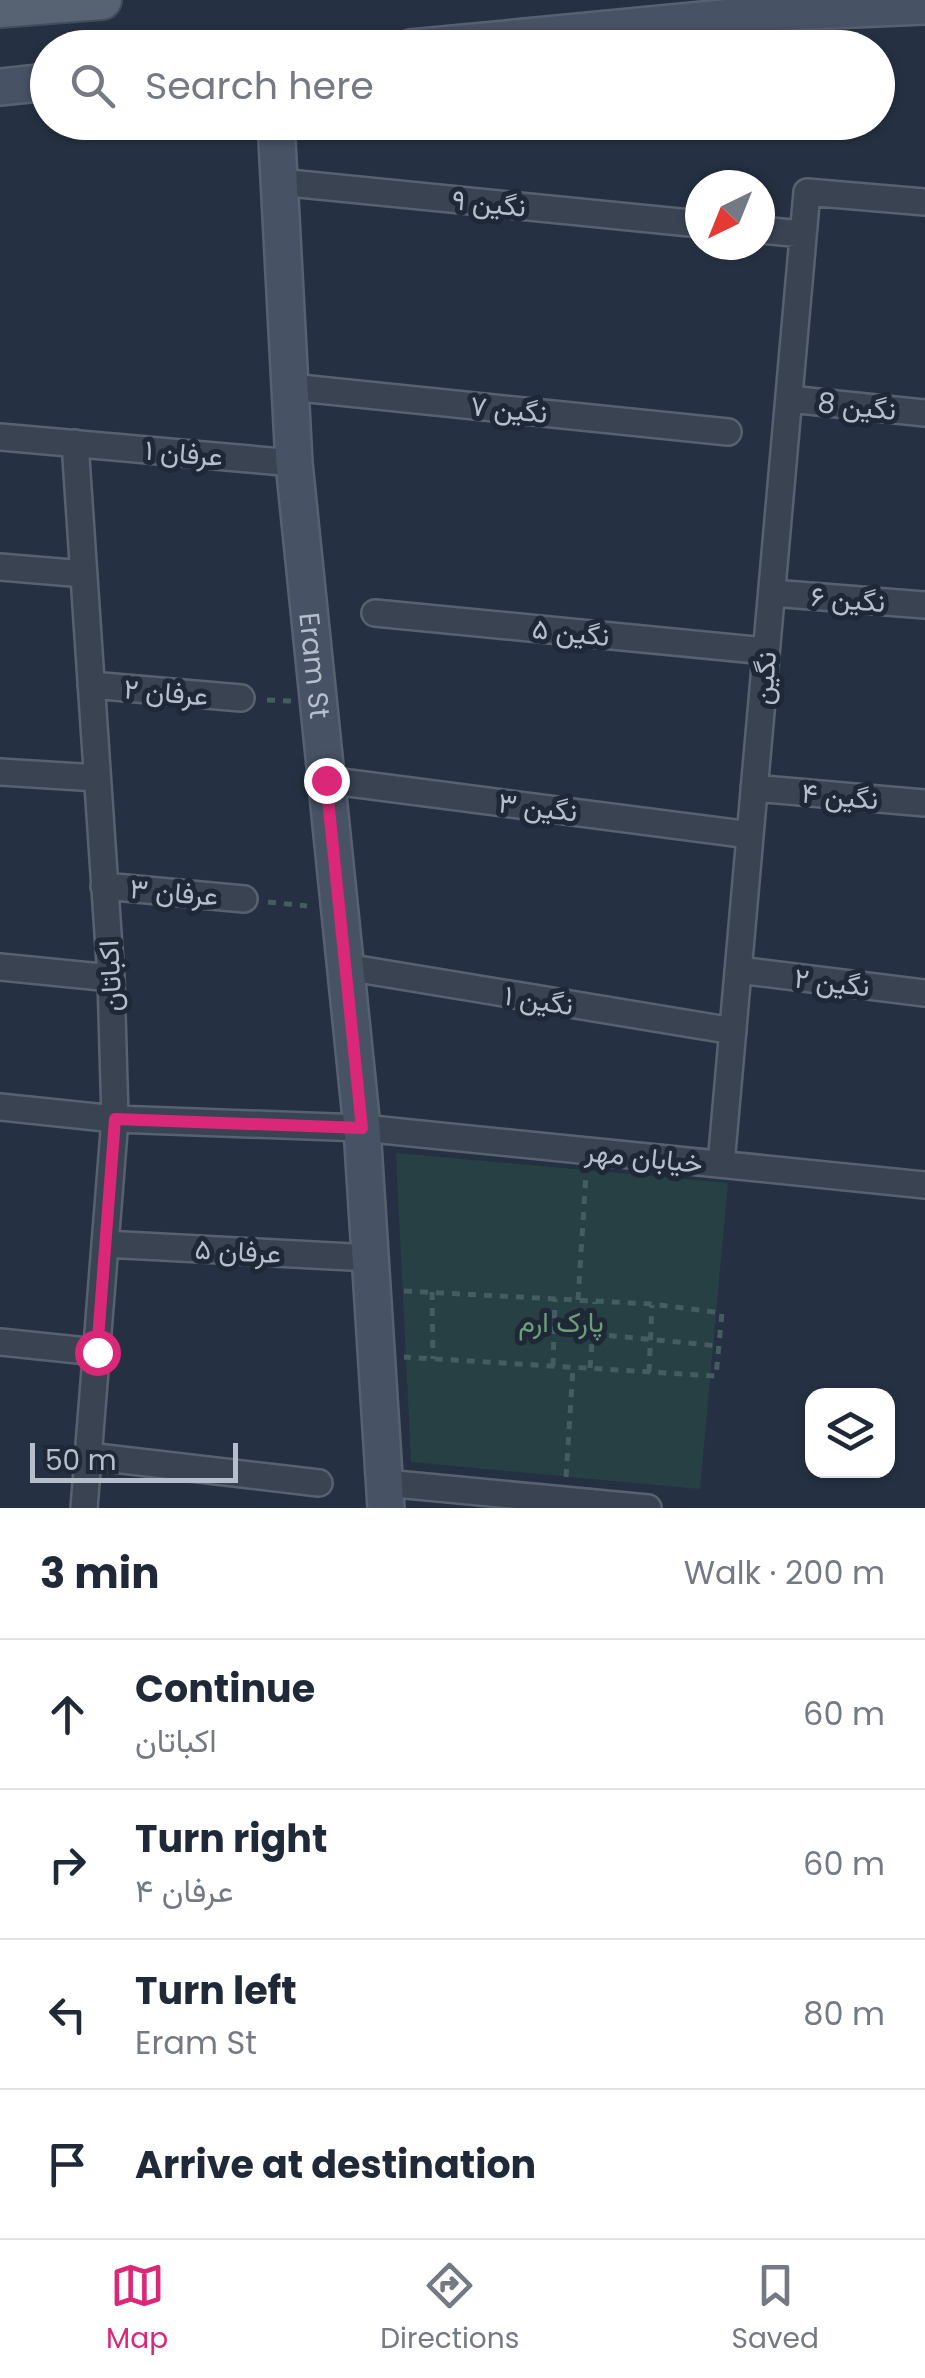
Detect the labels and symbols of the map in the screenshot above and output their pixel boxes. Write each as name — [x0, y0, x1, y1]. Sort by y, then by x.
north arrow — [685, 170, 775, 260]
street label: نگین ۹ — [450, 180, 528, 227]
street label: نگین 8 — [816, 383, 898, 430]
street label: نگین ۷ — [468, 386, 550, 433]
street label: عرفان ۱ — [143, 431, 225, 476]
street label: نگین ۶ — [809, 577, 887, 622]
street label: نگین ۵ — [530, 609, 612, 656]
street label: Eram St — [289, 610, 339, 721]
street label: نگین — [743, 650, 786, 706]
street label: عرفان ۲ — [122, 669, 210, 716]
route end — [304, 758, 350, 804]
street label: نگین ۴ — [800, 774, 880, 819]
street label: نگین ۳ — [496, 783, 580, 832]
street label: عرفان ۳ — [128, 869, 220, 916]
street label: اکباتان — [89, 939, 132, 1013]
street label: نگین ۲ — [792, 959, 872, 1006]
street label: نگین ۱ — [502, 976, 576, 1025]
street label: خیابان مهر — [582, 1132, 705, 1183]
street label: عرفان ۵ — [194, 1230, 282, 1273]
park label: پارک ارم — [518, 1303, 604, 1342]
route start — [75, 1330, 121, 1376]
scale bar — [30, 1438, 238, 1482]

